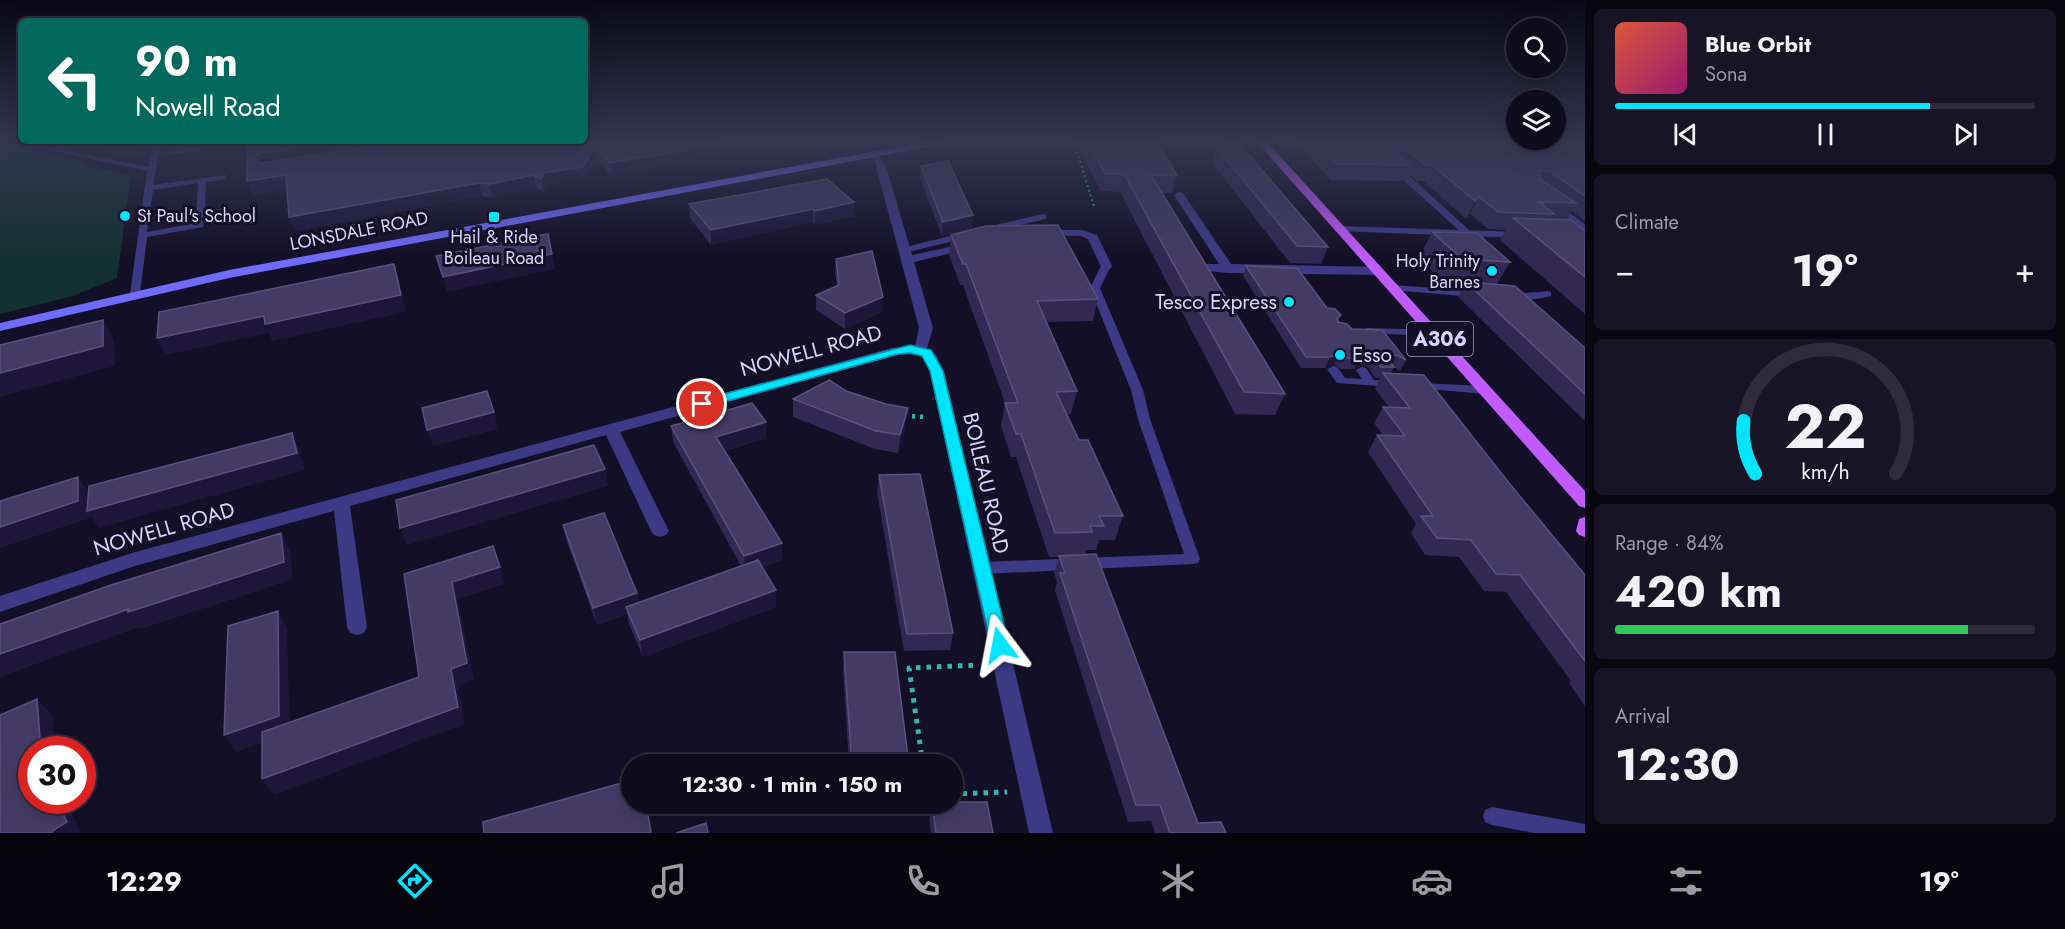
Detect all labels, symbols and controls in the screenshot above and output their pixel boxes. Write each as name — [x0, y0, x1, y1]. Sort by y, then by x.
map controls — [1506, 18, 1566, 150]
button: search — [1506, 18, 1566, 78]
text: Blue Orbit — [1705, 28, 1811, 60]
text: 90 m — [135, 31, 238, 92]
icon: left — [36, 42, 114, 120]
text: Sona — [1705, 60, 1747, 89]
text: Nowell Road — [135, 87, 281, 126]
button: layers — [1506, 90, 1566, 150]
icon: previous — [1669, 118, 1702, 151]
icon: pause — [1809, 118, 1842, 151]
icon: next — [1949, 118, 1982, 151]
place label: St Paul's School — [137, 203, 256, 229]
street label: LONSDALE ROAD — [288, 205, 430, 257]
text: Climate — [1615, 208, 1679, 237]
marker: St Paul's School — [118, 209, 132, 223]
marker: Hail & Ride Boileau Road — [487, 210, 501, 224]
place label: Hail & Ride Boileau Road — [444, 224, 544, 271]
text: 19° — [1791, 238, 1858, 303]
text: − — [1615, 247, 1634, 294]
text: + — [2015, 247, 2035, 294]
place label: Holy Trinity Barnes — [1396, 248, 1480, 295]
marker: Holy Trinity Barnes — [1485, 264, 1499, 278]
place label: Tesco Express — [1155, 287, 1277, 317]
marker: Tesco Express — [1282, 295, 1296, 309]
street label: NOWELL ROAD — [737, 318, 885, 384]
road number: A306 — [1407, 322, 1473, 356]
place label: Esso — [1352, 340, 1392, 370]
marker: Esso — [1333, 348, 1347, 362]
pin — [676, 378, 727, 429]
text: 22 — [1784, 381, 1866, 471]
icon: arrive — [685, 387, 718, 420]
street label: BOILEAU ROAD — [955, 410, 1017, 556]
text: km/h — [1801, 456, 1849, 487]
street label: NOWELL ROAD — [90, 495, 238, 563]
text: Range · 84% — [1615, 529, 1724, 558]
text: 420 km — [1615, 559, 1782, 624]
position arrow — [968, 613, 1032, 677]
text: Arrival — [1615, 702, 1670, 731]
text: 12:30 — [1615, 732, 1740, 797]
speed limit sign: 30 — [18, 736, 96, 814]
text: 12:30 · 1 min · 150 m — [682, 768, 902, 800]
icon: directions — [394, 860, 436, 902]
icon: music — [648, 860, 690, 902]
icon: phone — [902, 860, 944, 902]
icon: climate — [1157, 860, 1199, 902]
icon: car — [1411, 860, 1453, 902]
icon: filters — [1665, 860, 1707, 902]
text: 12:29 — [106, 862, 182, 901]
text: 19° — [1919, 862, 1959, 901]

